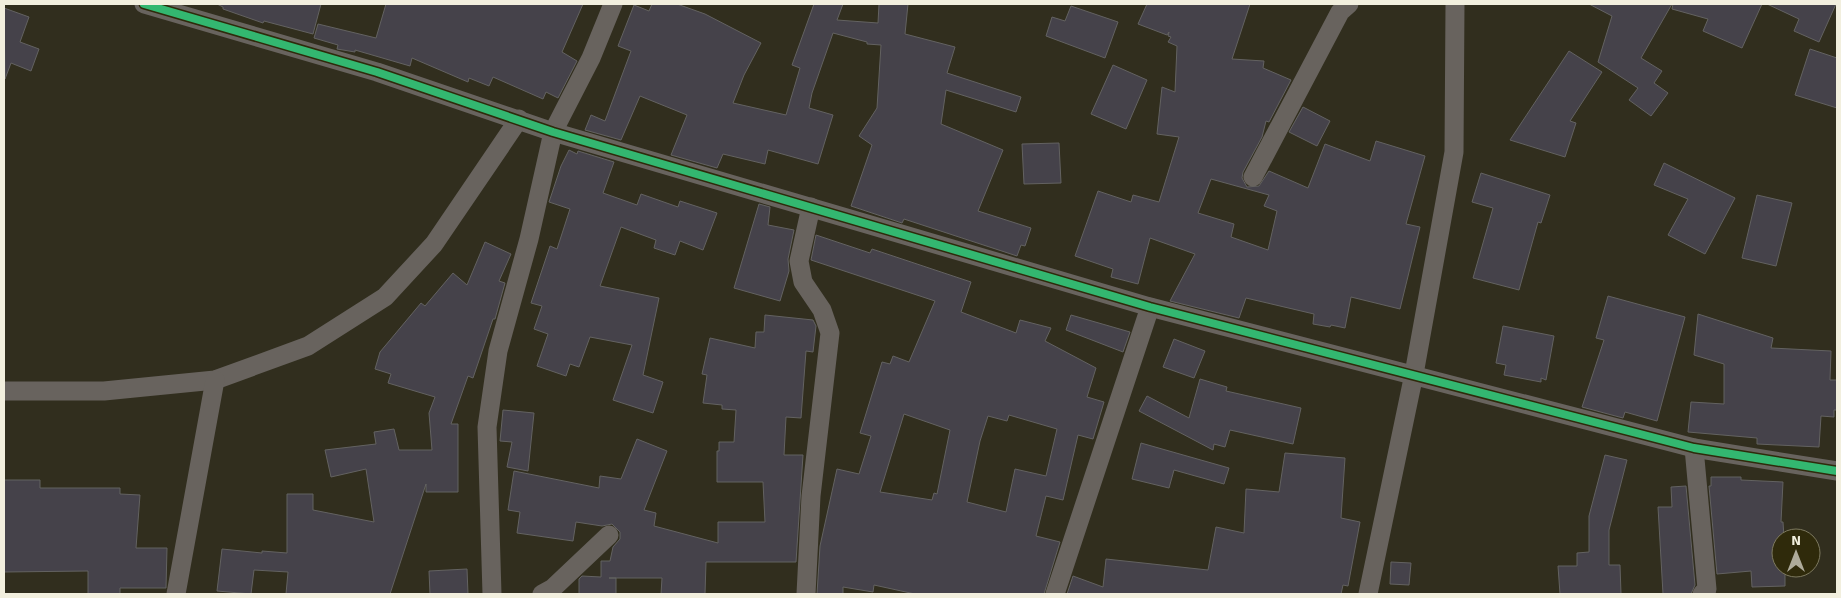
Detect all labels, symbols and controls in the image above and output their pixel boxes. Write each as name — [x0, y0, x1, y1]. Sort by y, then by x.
north arrow — [1771, 528, 1821, 578]
text: N — [1791, 532, 1801, 549]

